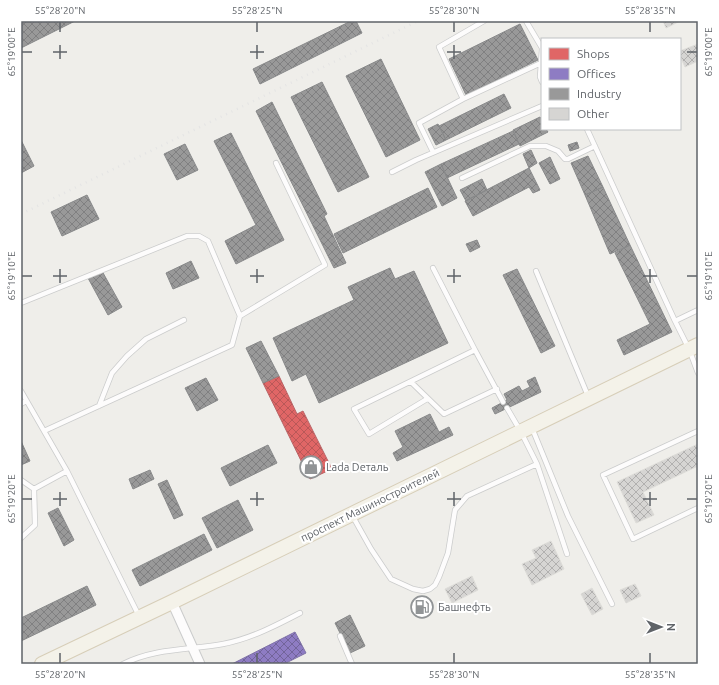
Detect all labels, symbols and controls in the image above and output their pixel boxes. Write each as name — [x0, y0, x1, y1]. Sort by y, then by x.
text: 55°28'20"N — [35, 5, 85, 16]
text: 55°28'25"N — [232, 5, 282, 16]
text: 55°28'30"N — [429, 5, 479, 16]
text: 55°28'35"N — [625, 5, 675, 16]
text: 65°19'00"E — [6, 27, 17, 77]
text: 65°19'00"E — [703, 27, 714, 77]
legend — [541, 38, 681, 130]
text: Shops — [577, 47, 609, 60]
text: Offices — [577, 67, 616, 80]
text: Industry — [577, 87, 622, 100]
text: Other — [577, 107, 610, 120]
text: 65°19'10"E — [6, 251, 17, 301]
text: 65°19'10"E — [703, 251, 714, 301]
shop icon: Lada Dеталь — [298, 454, 324, 480]
place label: Lada Dеталь — [326, 461, 389, 473]
street label: проспект Машиностроителей — [299, 466, 441, 544]
text: 65°19'20"E — [6, 474, 17, 524]
text: 65°19'20"E — [703, 474, 714, 524]
fuel station icon: Башнефть — [409, 594, 435, 620]
place label: Башнефть — [438, 601, 491, 613]
north arrow — [641, 607, 681, 647]
text: N — [665, 623, 677, 631]
text: 55°28'20"N — [35, 669, 85, 680]
text: 55°28'25"N — [232, 669, 282, 680]
text: 55°28'30"N — [429, 669, 479, 680]
text: 55°28'35"N — [625, 669, 675, 680]

